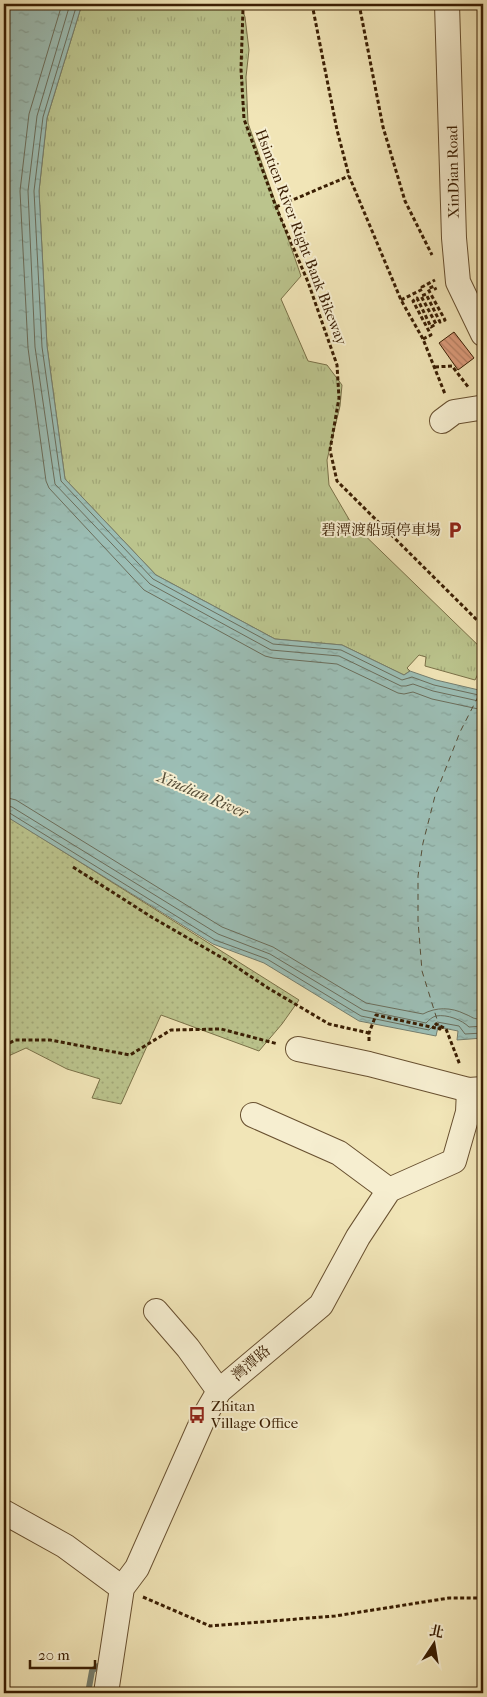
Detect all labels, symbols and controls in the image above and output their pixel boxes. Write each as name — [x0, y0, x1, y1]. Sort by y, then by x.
street label: XinDian Road — [443, 125, 463, 219]
street label: Hsintien River Right Bank Bikeway — [251, 126, 351, 348]
parking icon: 碧潭渡船頭停車場 — [445, 520, 465, 540]
place label: 碧潭渡船頭停車場 — [321, 521, 441, 539]
water label: Xindian River — [153, 766, 252, 823]
street label: 灣潭路 — [228, 1341, 274, 1385]
place label: Zhitan Village Office — [210, 1397, 299, 1432]
bus stop icon: Zhitan Village Office — [187, 1405, 207, 1425]
north arrow — [410, 1620, 460, 1670]
text: 北 — [428, 1622, 445, 1642]
scale bar — [30, 1637, 95, 1669]
text: 20 m — [38, 1646, 70, 1664]

